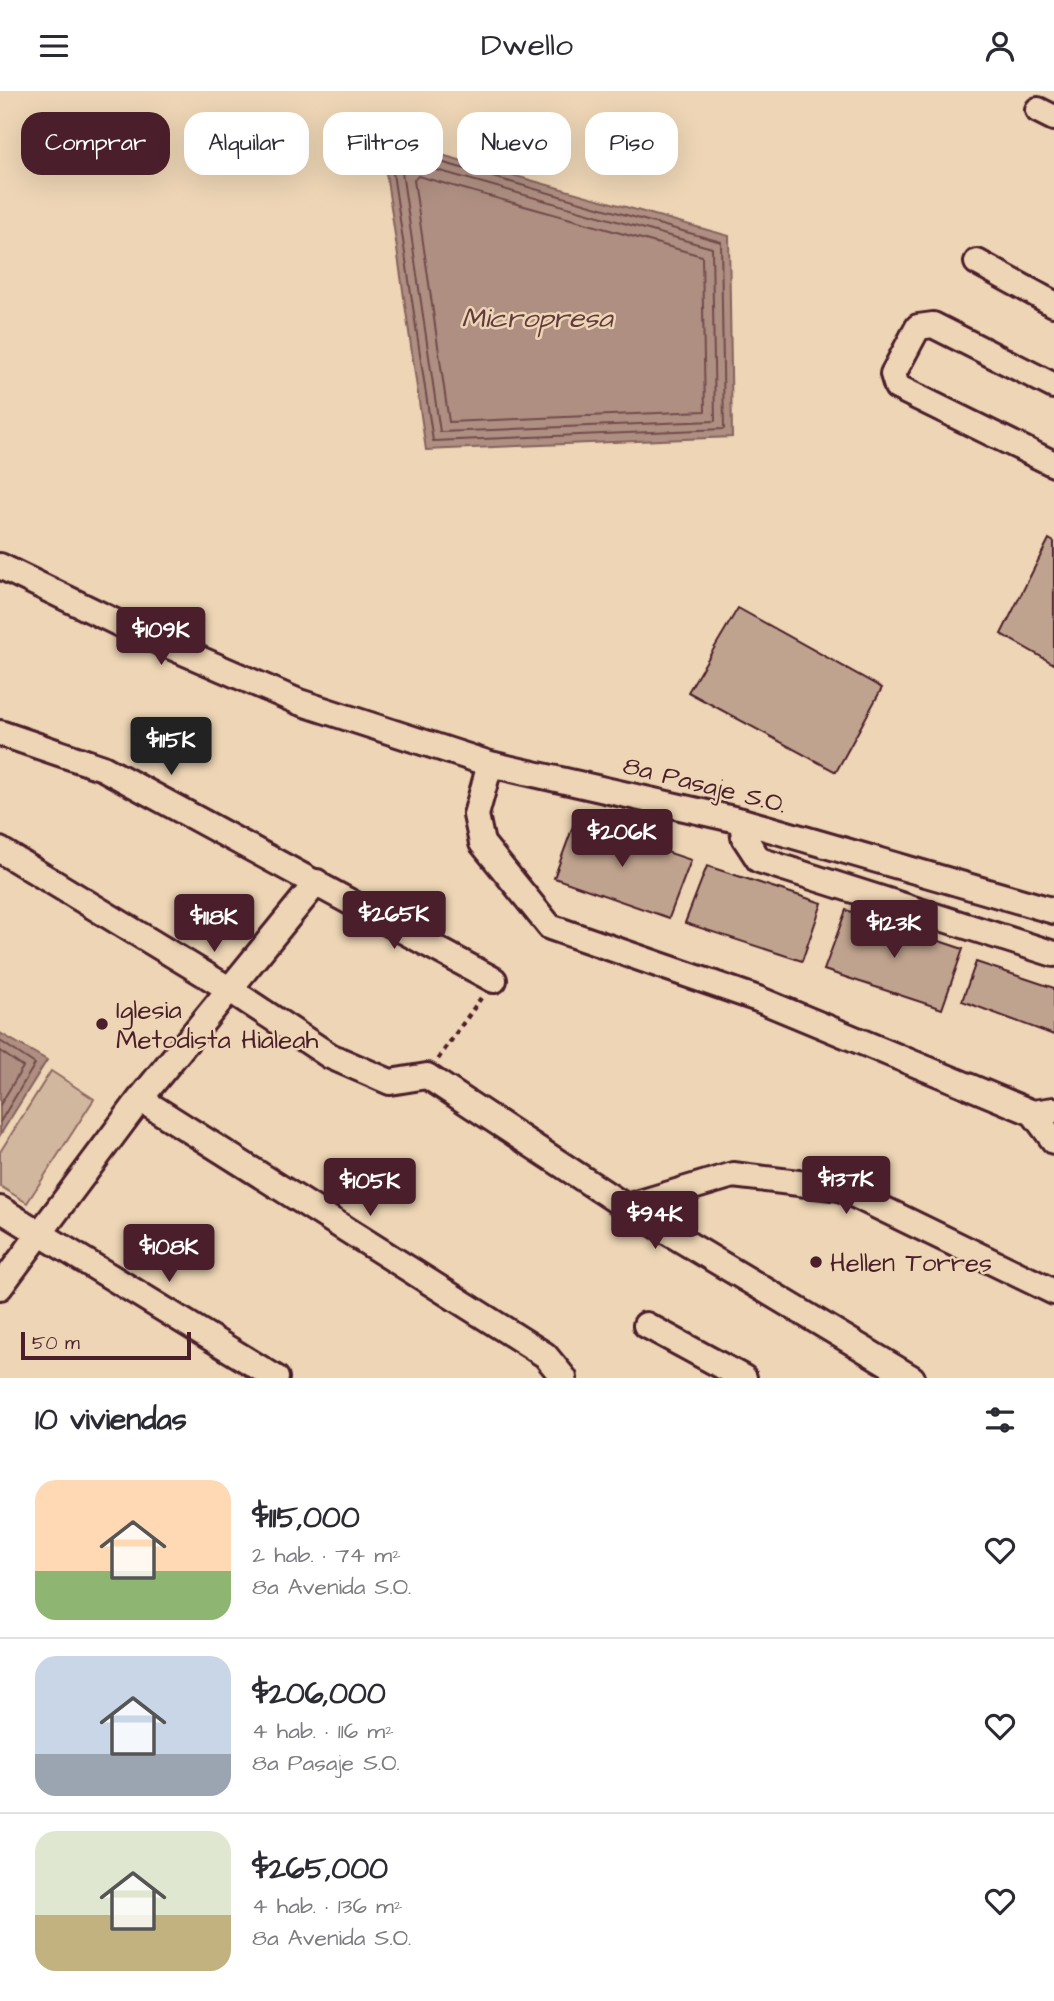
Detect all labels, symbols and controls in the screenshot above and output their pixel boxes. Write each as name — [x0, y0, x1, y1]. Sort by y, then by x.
text: Dwello — [481, 23, 573, 68]
icon: menu — [35, 27, 73, 65]
icon: person — [981, 27, 1019, 65]
chip: Comprar — [21, 112, 170, 175]
chip: Alquilar — [184, 112, 309, 175]
chip: Filtros — [323, 112, 443, 175]
chip: Nuevo — [457, 112, 571, 175]
chip: Piso — [585, 112, 678, 175]
water label: Micropresa — [462, 299, 614, 338]
pin: $109K — [112, 607, 210, 667]
text: $109K — [132, 614, 190, 646]
pin: $115K — [122, 717, 220, 777]
text: $115K — [147, 724, 195, 756]
street label: 8a Pasaje S.O. — [619, 747, 790, 823]
pin: $206K — [573, 809, 671, 869]
text: $206K — [588, 816, 656, 848]
pin: $265K — [345, 891, 443, 951]
pin: $118K — [165, 895, 263, 954]
text: $265K — [359, 898, 429, 930]
text: $118K — [190, 901, 238, 933]
pin: $123K — [845, 901, 943, 960]
text: $123K — [867, 907, 921, 939]
place label: Iglesia Metodista Hialeah — [116, 992, 318, 1058]
marker: Iglesia Metodista Hialeah — [94, 1016, 110, 1032]
pin: $137K — [797, 1157, 895, 1216]
pin: $105K — [321, 1159, 419, 1218]
text: $137K — [818, 1163, 874, 1195]
text: $105K — [340, 1165, 400, 1197]
pin: $94K — [614, 1191, 696, 1251]
text: $94K — [627, 1198, 683, 1230]
pin: $108K — [120, 1225, 218, 1284]
text: $108K — [139, 1231, 199, 1263]
place label: Hellen Torres — [830, 1245, 992, 1281]
marker: Hellen Torres — [808, 1254, 824, 1270]
scale bar — [21, 1329, 191, 1361]
text: 50 m — [32, 1330, 80, 1357]
text: 10 viviendas — [35, 1399, 187, 1441]
icon: filters — [981, 1401, 1019, 1439]
text: $115,000 — [252, 1497, 360, 1539]
icon: home — [91, 1508, 175, 1592]
icon: heart — [981, 1531, 1019, 1569]
text: 2 hab. · 74 m² — [252, 1539, 401, 1571]
text: 8a Avenida S.O. — [252, 1571, 411, 1603]
text: $206,000 — [252, 1673, 386, 1715]
icon: home — [91, 1684, 175, 1768]
icon: heart — [981, 1707, 1019, 1745]
text: 4 hab. · 116 m² — [252, 1715, 394, 1747]
text: 8a Pasaje S.O. — [252, 1747, 400, 1779]
text: $265,000 — [252, 1848, 388, 1890]
icon: home — [91, 1859, 175, 1943]
icon: heart — [981, 1882, 1019, 1920]
text: 4 hab. · 136 m² — [252, 1890, 403, 1922]
text: 8a Avenida S.O. — [252, 1922, 411, 1954]

